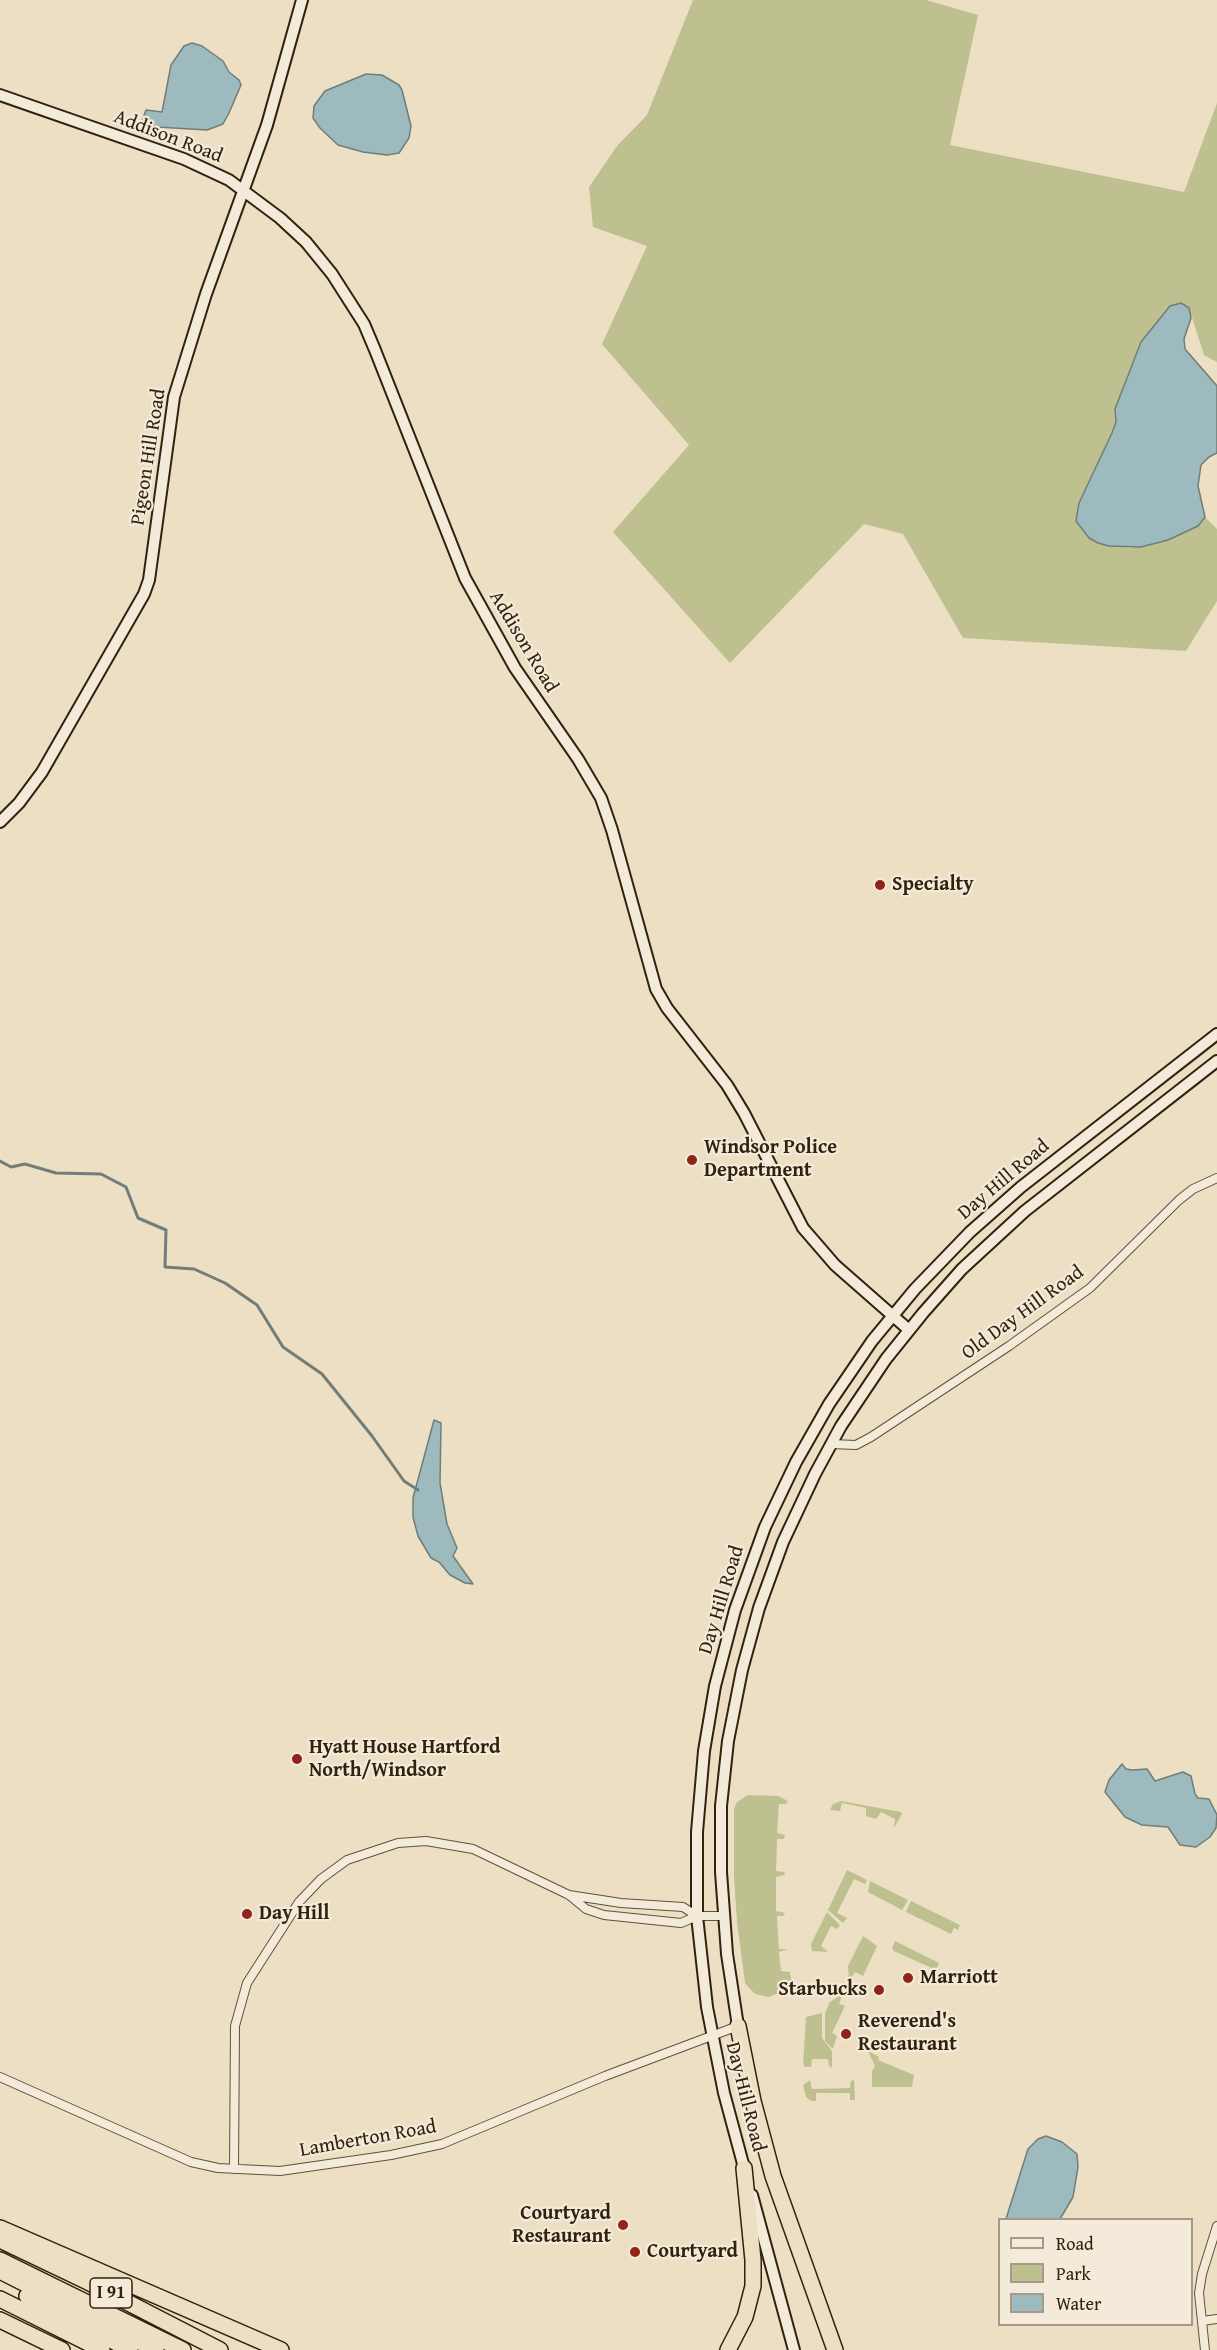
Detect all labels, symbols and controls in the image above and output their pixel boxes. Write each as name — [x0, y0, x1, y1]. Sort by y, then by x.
street label: Addison Road — [110, 105, 226, 169]
street label: Pigeon Hill Road — [126, 387, 172, 527]
street label: Addison Road — [483, 587, 563, 697]
place label: Specialty — [892, 873, 973, 897]
marker: Specialty — [873, 878, 887, 892]
street label: Day Hill Road — [953, 1135, 1055, 1225]
place label: Windsor Police Department — [704, 1136, 837, 1183]
marker: Windsor Police Department — [685, 1153, 699, 1167]
street label: Old Day Hill Road — [957, 1261, 1089, 1365]
street label: Day Hill Road — [694, 1543, 750, 1657]
place label: Hyatt House Hartford North/Windsor — [309, 1736, 500, 1783]
marker: Hyatt House Hartford North/Windsor — [290, 1752, 304, 1766]
place label: Day Hill — [259, 1902, 329, 1926]
marker: Day Hill — [240, 1907, 254, 1921]
place label: Marriott — [920, 1966, 998, 1990]
marker: Marriott — [901, 1971, 915, 1985]
place label: Starbucks — [778, 1978, 867, 2002]
marker: Starbucks — [872, 1983, 886, 1997]
place label: Reverend's Restaurant — [858, 2010, 957, 2057]
marker: Reverend's Restaurant — [839, 2027, 853, 2041]
street label: Day Hill Road — [720, 2040, 770, 2154]
street label: Lamberton Road — [298, 2115, 438, 2163]
place label: Courtyard Restaurant — [512, 2202, 611, 2249]
marker: Courtyard Restaurant — [616, 2218, 630, 2232]
legend — [998, 2218, 1193, 2326]
text: Road — [1056, 2230, 1094, 2257]
place label: Courtyard — [647, 2240, 738, 2264]
marker: Courtyard — [628, 2245, 642, 2259]
text: Park — [1056, 2260, 1091, 2287]
road number: I 91 — [90, 2278, 132, 2308]
text: Water — [1056, 2290, 1101, 2317]

